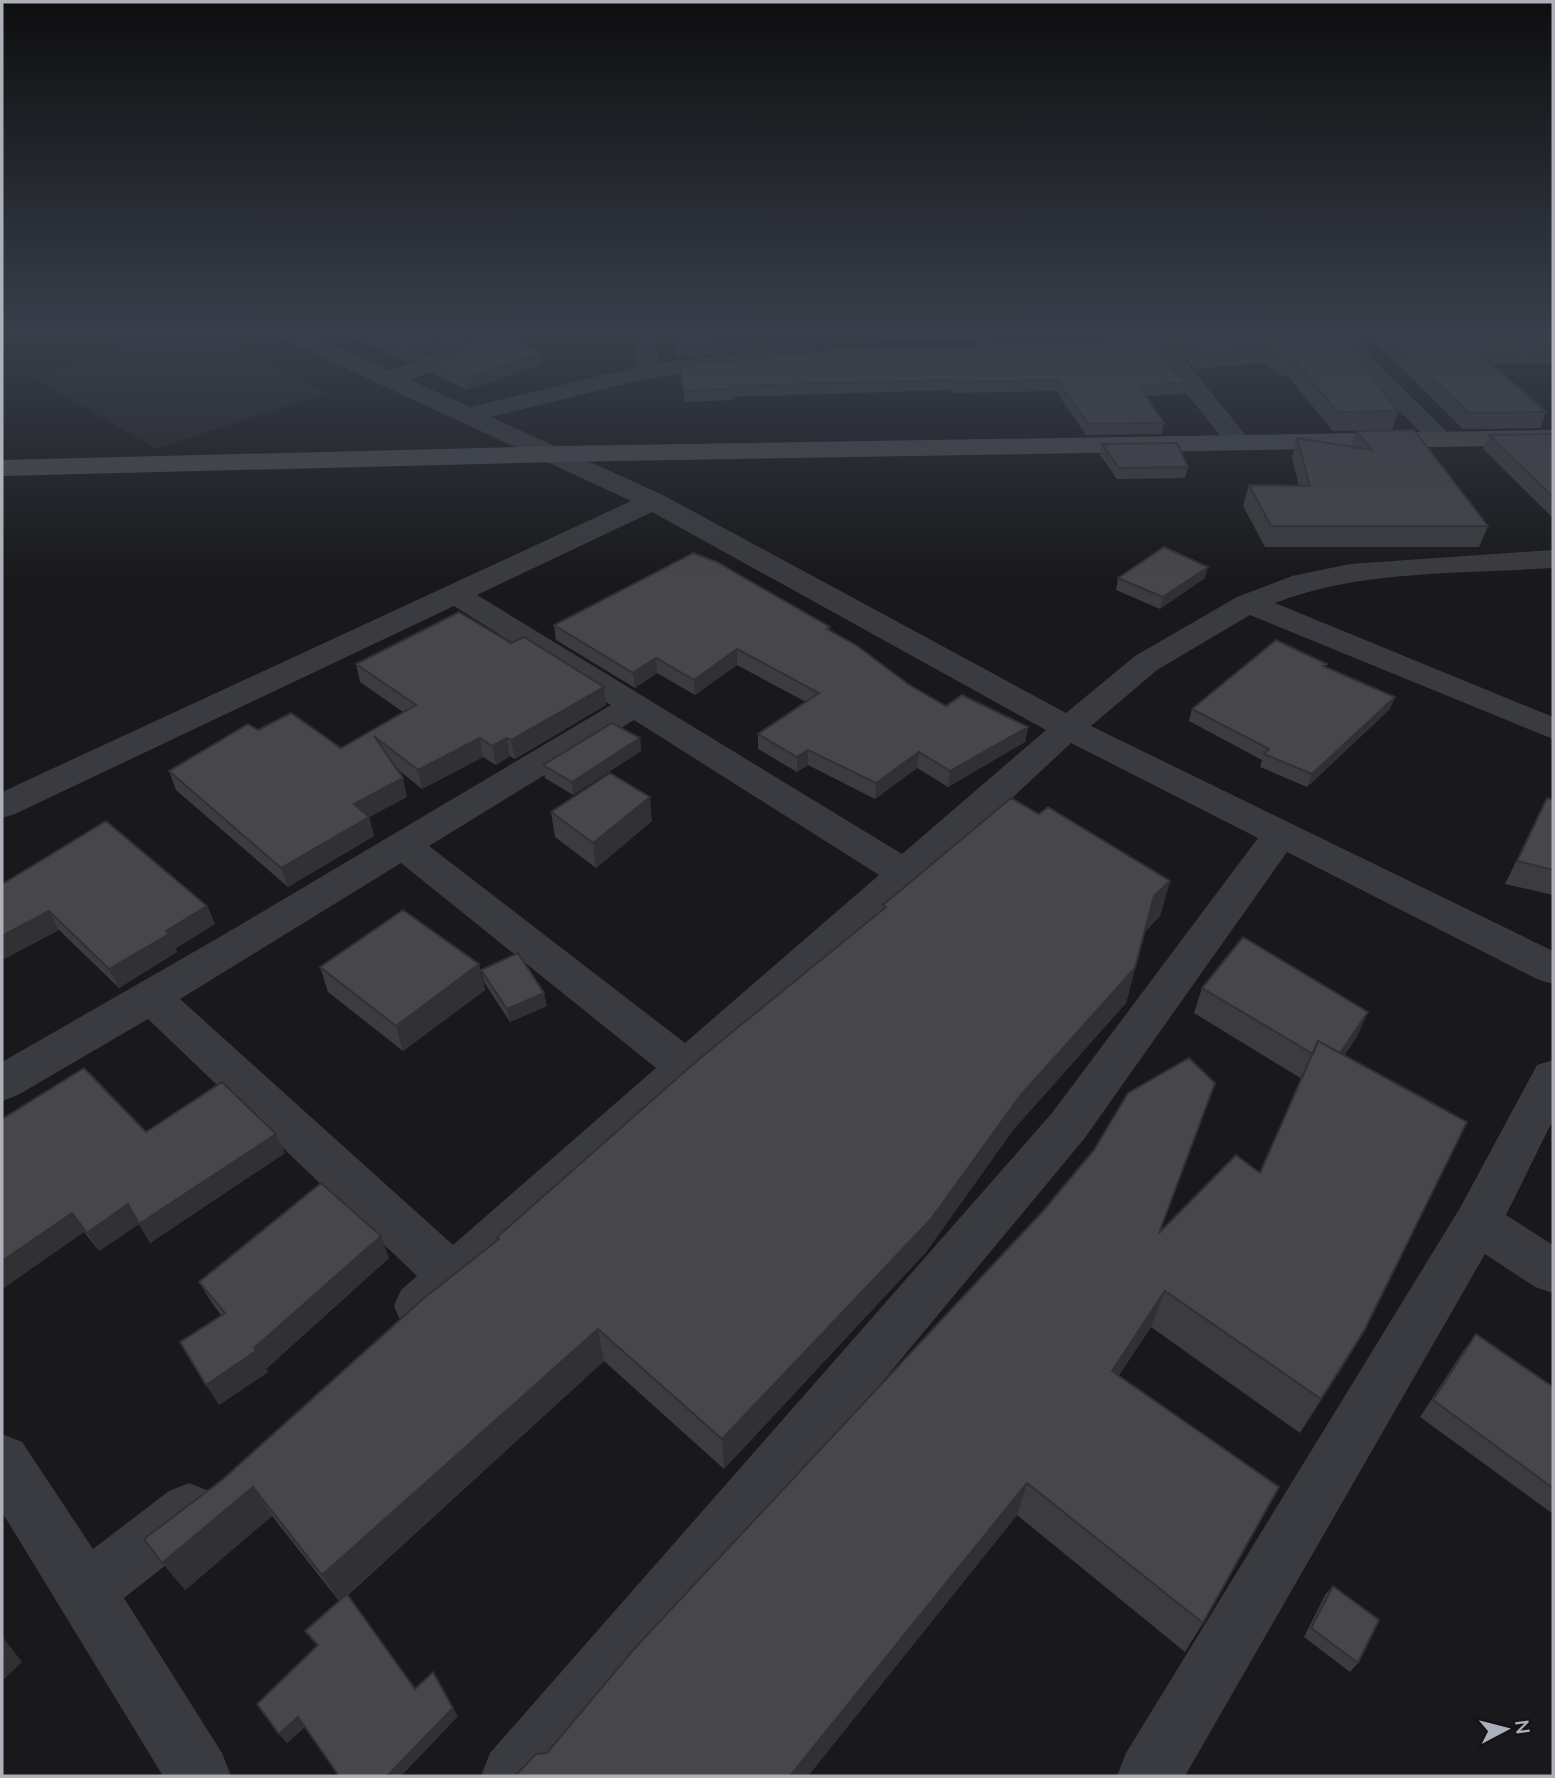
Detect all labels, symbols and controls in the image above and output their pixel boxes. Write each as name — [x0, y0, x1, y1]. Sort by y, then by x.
north arrow — [1471, 1694, 1541, 1764]
text: N — [1508, 1718, 1536, 1736]

